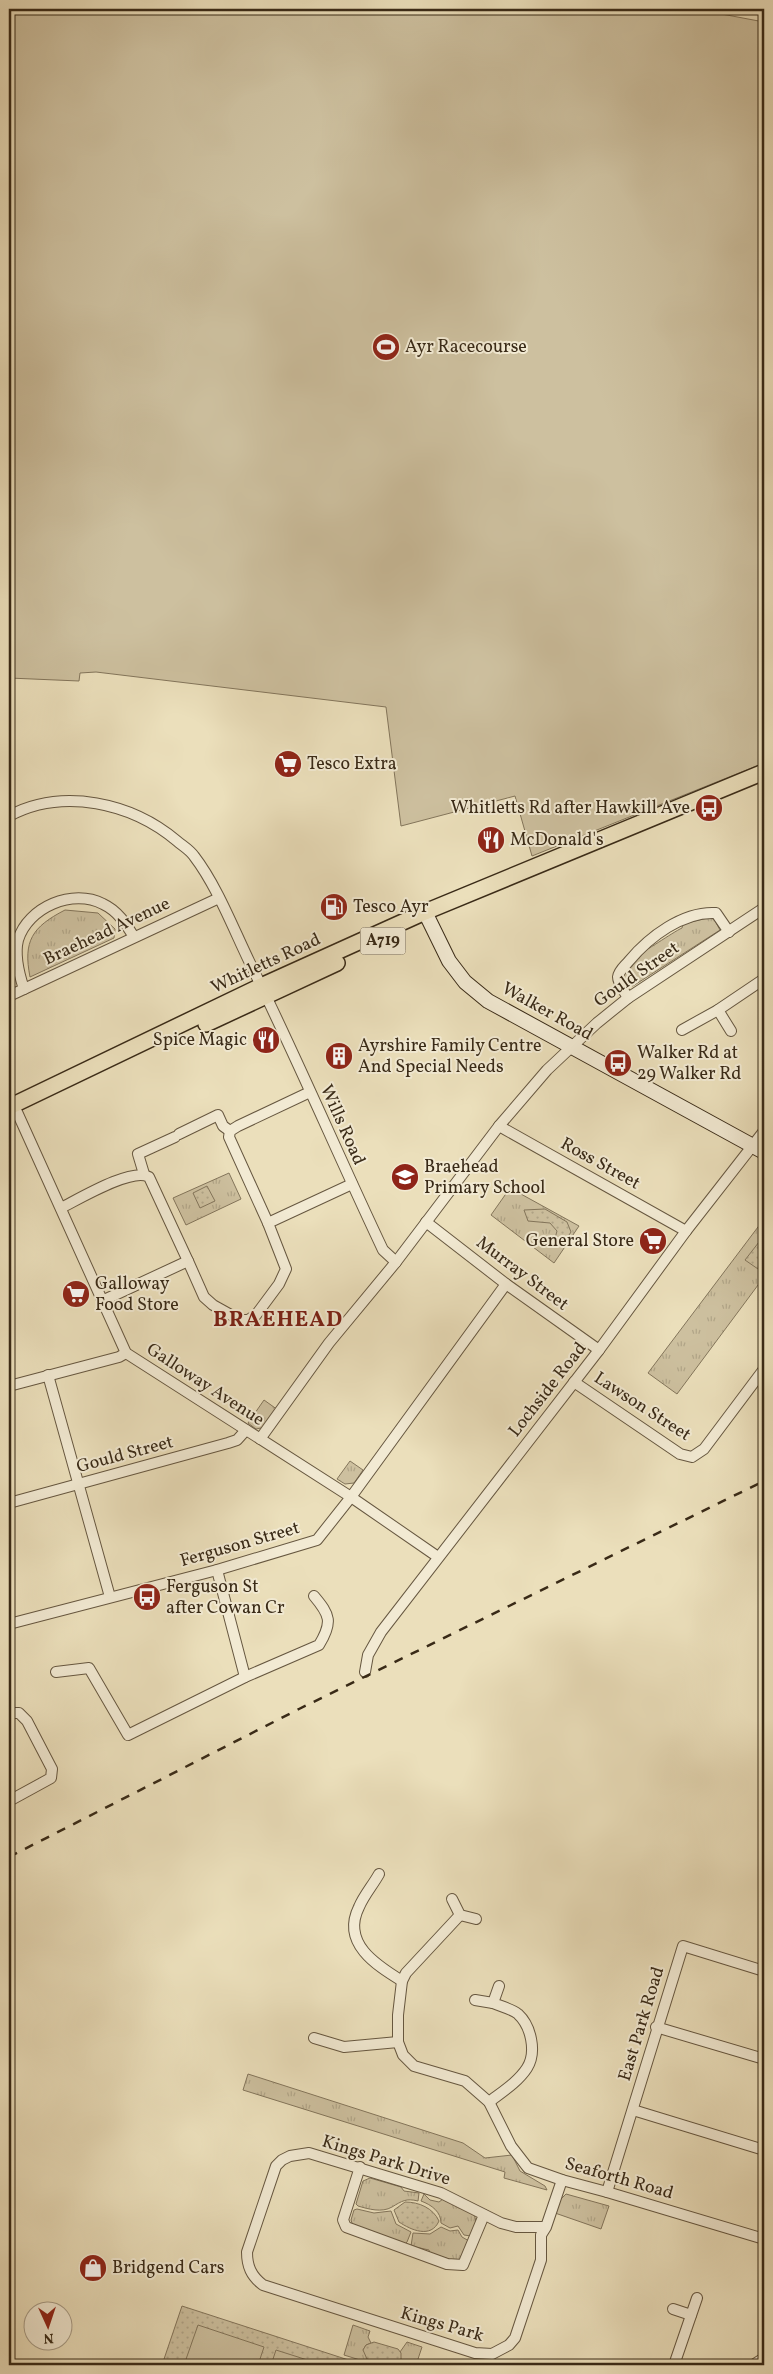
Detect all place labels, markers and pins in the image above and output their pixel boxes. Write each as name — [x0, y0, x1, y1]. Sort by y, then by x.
sports icon: Ayr Racecourse — [371, 332, 401, 362]
place label: Ayr Racecourse — [405, 335, 527, 360]
supermarket icon: Tesco Extra — [273, 749, 303, 779]
place label: Tesco Extra — [307, 752, 397, 777]
bus stop icon: Whitletts Rd after Hawkill Ave — [694, 793, 724, 823]
place label: Whitletts Rd after Hawkill Ave — [450, 796, 690, 821]
restaurant icon: McDonald's — [476, 825, 506, 855]
place label: McDonald's — [510, 828, 604, 853]
fuel station icon: Tesco Ayr — [319, 892, 349, 922]
place label: Tesco Ayr — [353, 895, 429, 920]
restaurant icon: Spice Magic — [251, 1025, 281, 1055]
place label: Spice Magic — [153, 1028, 247, 1053]
place label: Ayrshire Family Centre And Special Needs — [358, 1034, 542, 1080]
building icon: Ayrshire Family Centre And Special Needs — [324, 1041, 354, 1071]
place label: Walker Rd at 29 Walker Rd — [637, 1041, 741, 1087]
bus stop icon: Walker Rd at 29 Walker Rd — [603, 1048, 633, 1078]
place label: Braehead Primary School — [424, 1155, 545, 1201]
school or university icon: Braehead Primary School — [390, 1162, 420, 1192]
supermarket icon: General Store — [638, 1226, 668, 1256]
place label: General Store — [526, 1229, 634, 1254]
place label: Galloway Food Store — [95, 1272, 179, 1318]
supermarket icon: Galloway Food Store — [61, 1279, 91, 1309]
place label: Ferguson St after Cowan Cr — [166, 1575, 285, 1621]
bus stop icon: Ferguson St after Cowan Cr — [132, 1582, 162, 1612]
shop icon: Bridgend Cars — [78, 2253, 108, 2283]
place label: Bridgend Cars — [112, 2256, 225, 2281]

